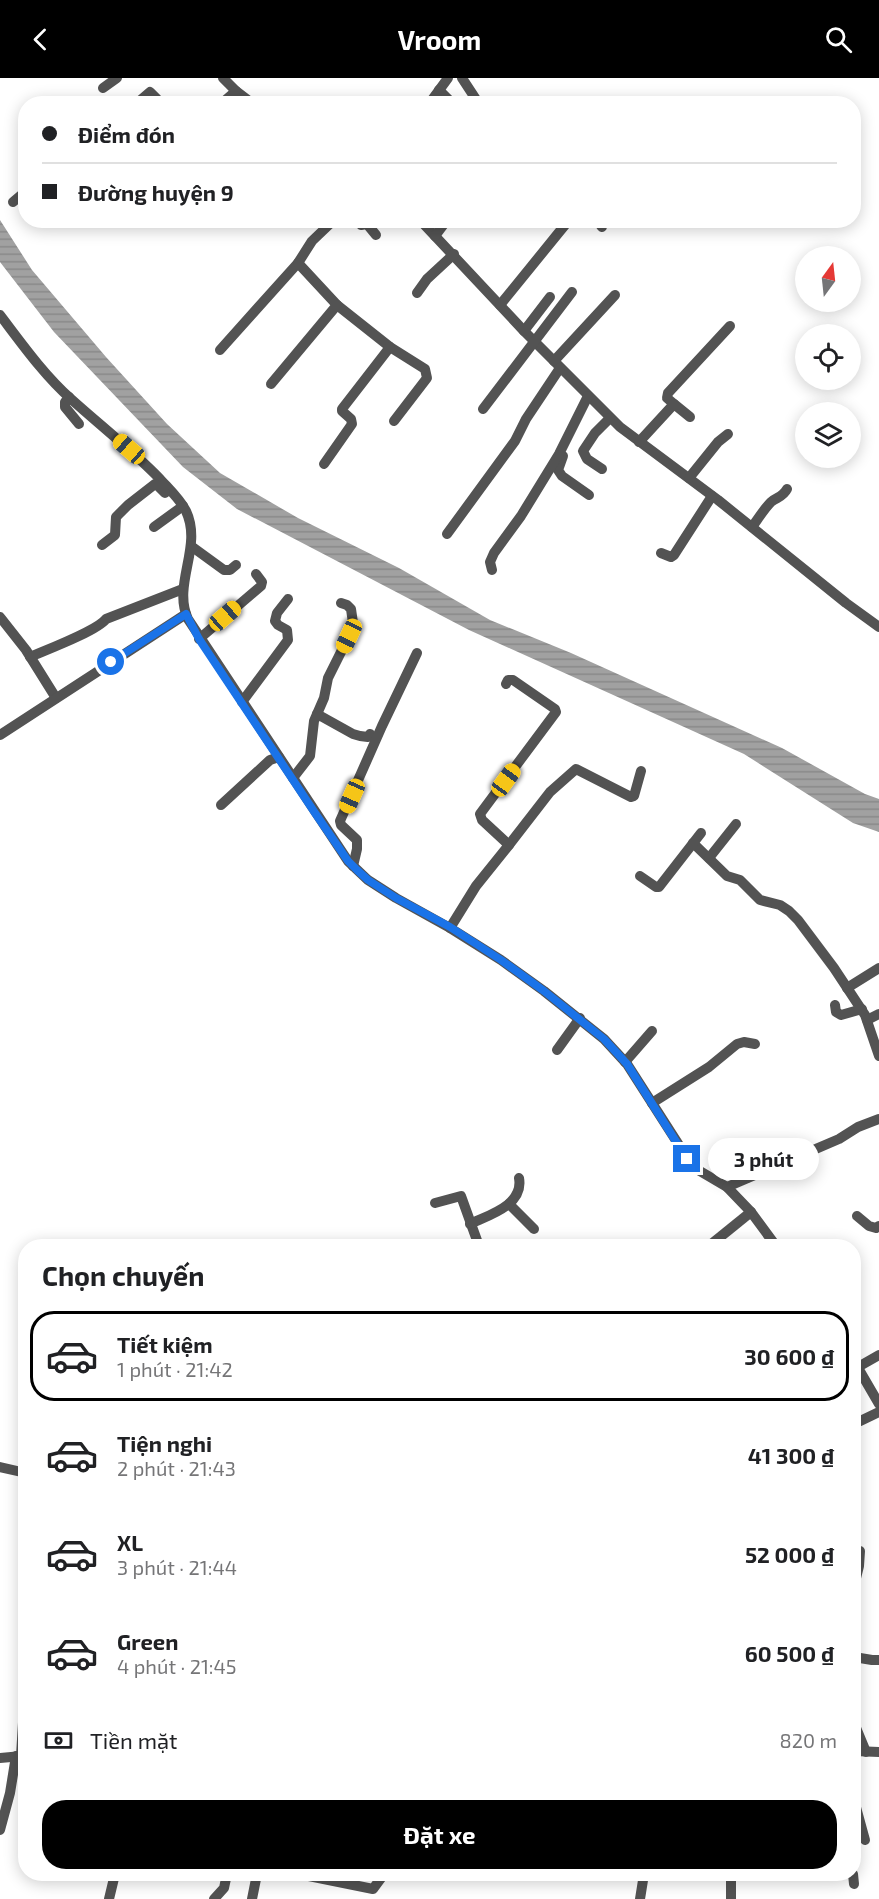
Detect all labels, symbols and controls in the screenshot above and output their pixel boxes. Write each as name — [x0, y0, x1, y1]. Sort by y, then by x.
icon: back — [24, 23, 57, 56]
text: Vroom — [398, 23, 481, 55]
icon: search — [822, 23, 855, 56]
text: Điểm đón — [78, 121, 175, 147]
text: Đường huyện 9 — [78, 179, 234, 205]
north arrow — [795, 246, 861, 312]
map controls — [795, 246, 861, 468]
button: locate — [795, 324, 861, 390]
button: layers — [795, 402, 861, 468]
car — [110, 430, 148, 468]
car — [206, 597, 244, 635]
car — [333, 616, 365, 656]
route start — [97, 648, 124, 675]
car — [488, 760, 524, 800]
car — [336, 776, 368, 816]
callout: 3 phút — [708, 1138, 819, 1180]
route end — [673, 1145, 700, 1172]
text: 3 phút — [734, 1147, 793, 1171]
text: Chọn chuyến — [42, 1259, 205, 1291]
icon: car — [45, 1329, 99, 1383]
text: Tiết kiệm — [117, 1331, 213, 1357]
text: 30 600 ₫ — [744, 1343, 834, 1369]
text: 1 phút · 21:42 — [117, 1357, 233, 1381]
icon: car — [45, 1428, 99, 1482]
text: Tiện nghi — [117, 1430, 212, 1456]
text: 41 300 ₫ — [748, 1442, 834, 1468]
text: 2 phút · 21:43 — [117, 1456, 236, 1480]
icon: car — [45, 1527, 99, 1581]
text: XL — [117, 1529, 143, 1555]
text: 52 000 ₫ — [745, 1541, 834, 1567]
text: 3 phút · 21:44 — [117, 1555, 237, 1579]
icon: car — [45, 1626, 99, 1680]
text: Green — [117, 1628, 179, 1654]
text: 60 500 ₫ — [745, 1640, 834, 1666]
text: 4 phút · 21:45 — [117, 1654, 237, 1678]
icon: cash — [42, 1724, 75, 1757]
text: Tiền mặt — [90, 1727, 177, 1753]
text: 820 m — [780, 1728, 837, 1752]
button: Đặt xe — [42, 1800, 837, 1869]

